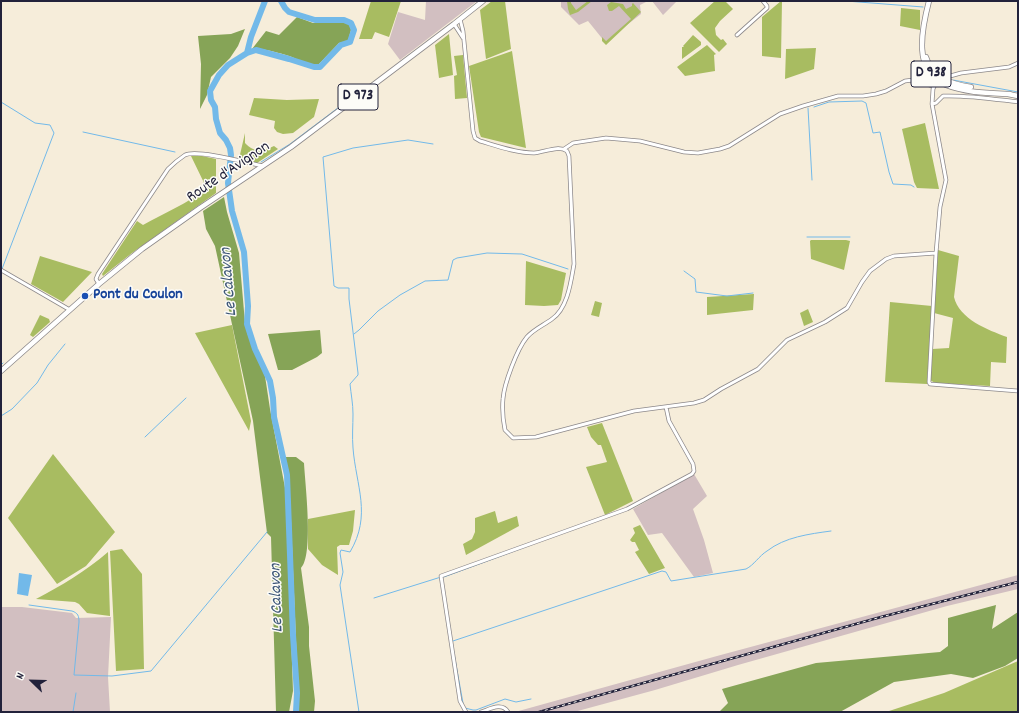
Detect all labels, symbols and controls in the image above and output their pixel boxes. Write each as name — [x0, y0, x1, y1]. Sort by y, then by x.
road number: D 938 — [911, 61, 951, 87]
road number: D 973 — [338, 84, 378, 110]
street label: Route d'Avignon — [184, 138, 274, 208]
water label: Le Calavon — [217, 247, 243, 317]
place label: Pont du Coulon — [93, 286, 183, 306]
marker: Pont du Coulon — [80, 291, 90, 301]
water label: Le Calavon — [267, 563, 289, 633]
north arrow — [12, 661, 52, 701]
text: N — [13, 671, 29, 682]

